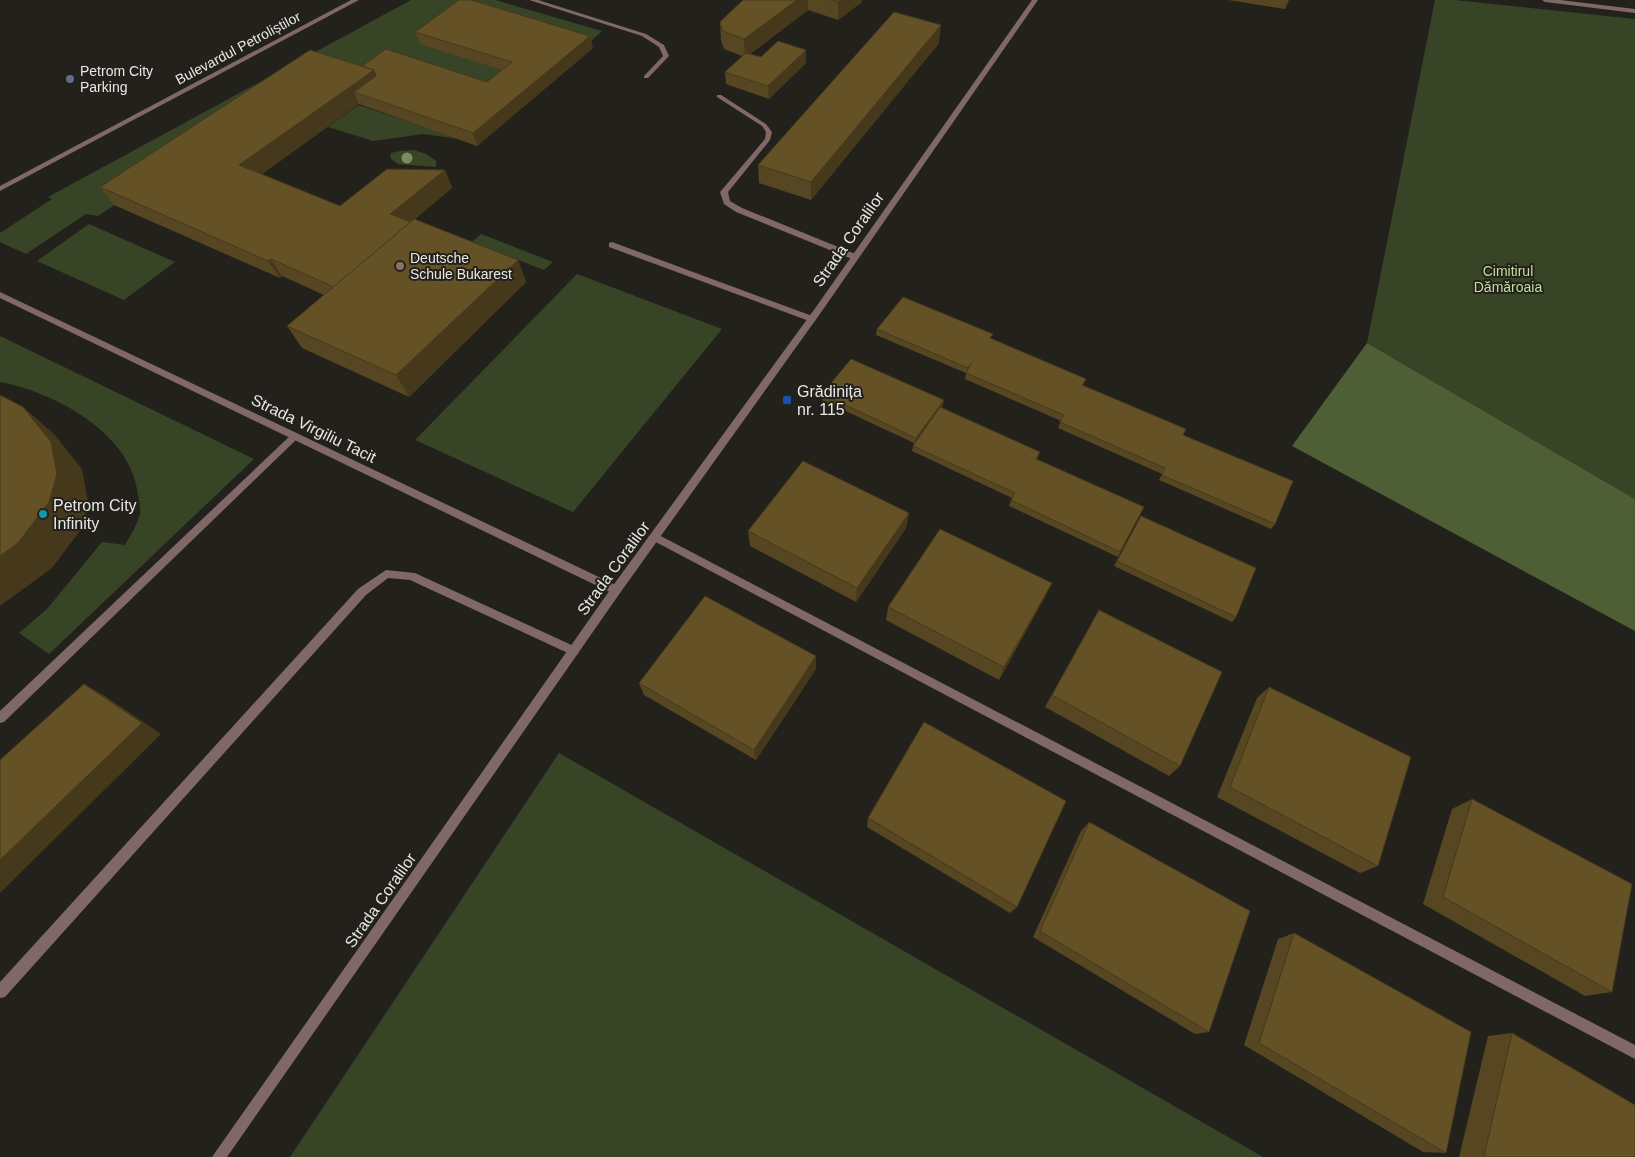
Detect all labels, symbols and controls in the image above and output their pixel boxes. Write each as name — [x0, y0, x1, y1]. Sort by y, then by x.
street label: Bulevardul Petroliștilor — [173, 8, 304, 88]
place label: Petrom City Parking — [80, 63, 153, 95]
marker: Petrom City Parking — [64, 73, 76, 85]
street label: Strada Coralilor — [810, 188, 888, 290]
place label: Deutsche Schule Bukarest — [410, 250, 512, 282]
marker: Deutsche Schule Bukarest — [394, 260, 406, 272]
park label: Cimitirul Dămăroaia — [1474, 263, 1542, 295]
place label: Grădinița nr. 115 — [797, 383, 862, 418]
street label: Strada Virgiliu Tacit — [249, 391, 379, 466]
marker: Grădinița nr. 115 — [781, 394, 793, 406]
place label: Petrom City Infinity — [53, 497, 137, 532]
marker: Petrom City Infinity — [37, 508, 49, 520]
street label: Strada Coralilor — [574, 518, 653, 618]
street label: Strada Coralilor — [342, 849, 420, 951]

